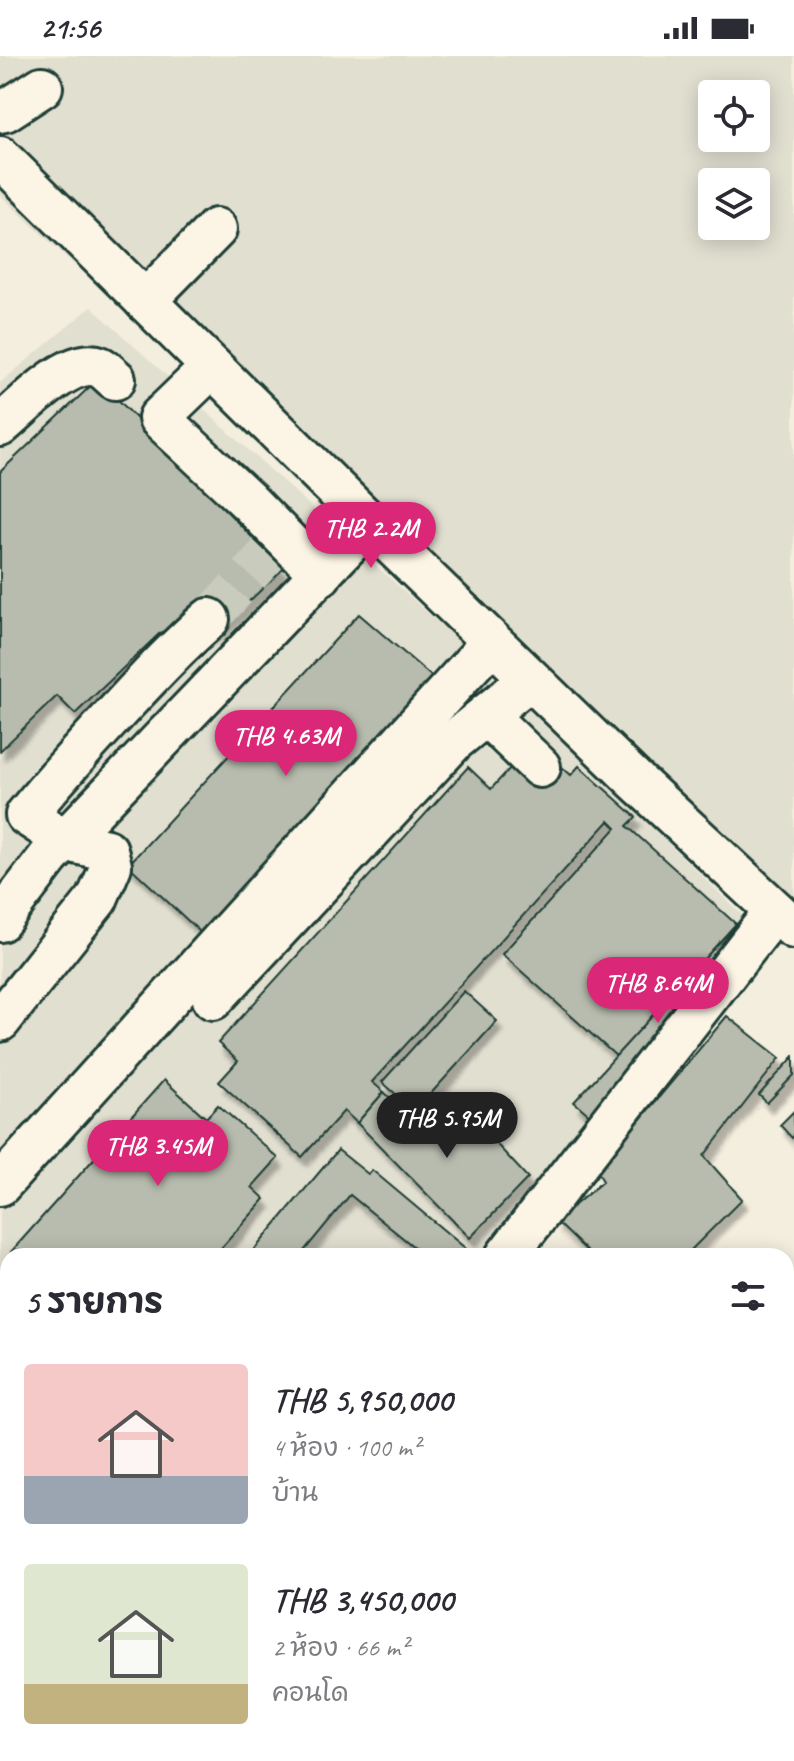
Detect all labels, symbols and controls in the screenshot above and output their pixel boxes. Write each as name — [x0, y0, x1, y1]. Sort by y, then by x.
text: 21:56 — [40, 9, 100, 47]
map controls — [698, 80, 770, 240]
button: locate — [698, 80, 770, 152]
button: layers — [698, 168, 770, 240]
pin: THB 2.2M — [288, 502, 454, 570]
text: THB 2.2M — [324, 511, 418, 544]
pin: THB 4.63M — [194, 710, 378, 778]
text: THB 4.63M — [233, 719, 339, 752]
pin: THB 8.64M — [566, 957, 750, 1025]
text: THB 8.64M — [605, 966, 711, 999]
pin: THB 5.95M — [355, 1092, 539, 1160]
text: THB 5.95M — [395, 1101, 499, 1134]
pin: THB 3.45M — [66, 1120, 250, 1188]
text: THB 3.45M — [105, 1129, 211, 1162]
icon: filters — [726, 1274, 770, 1318]
text: 5 รายการ — [24, 1280, 163, 1323]
text: THB 5,950,000 — [272, 1378, 452, 1421]
icon: home — [88, 1396, 184, 1492]
text: 4 ห้อง · 100 m² — [272, 1431, 420, 1464]
text: บ้าน — [272, 1476, 318, 1509]
text: THB 3,450,000 — [272, 1578, 453, 1621]
icon: home — [88, 1596, 184, 1692]
text: 2 ห้อง · 66 m² — [272, 1631, 408, 1664]
text: คอนโด — [272, 1676, 349, 1709]

